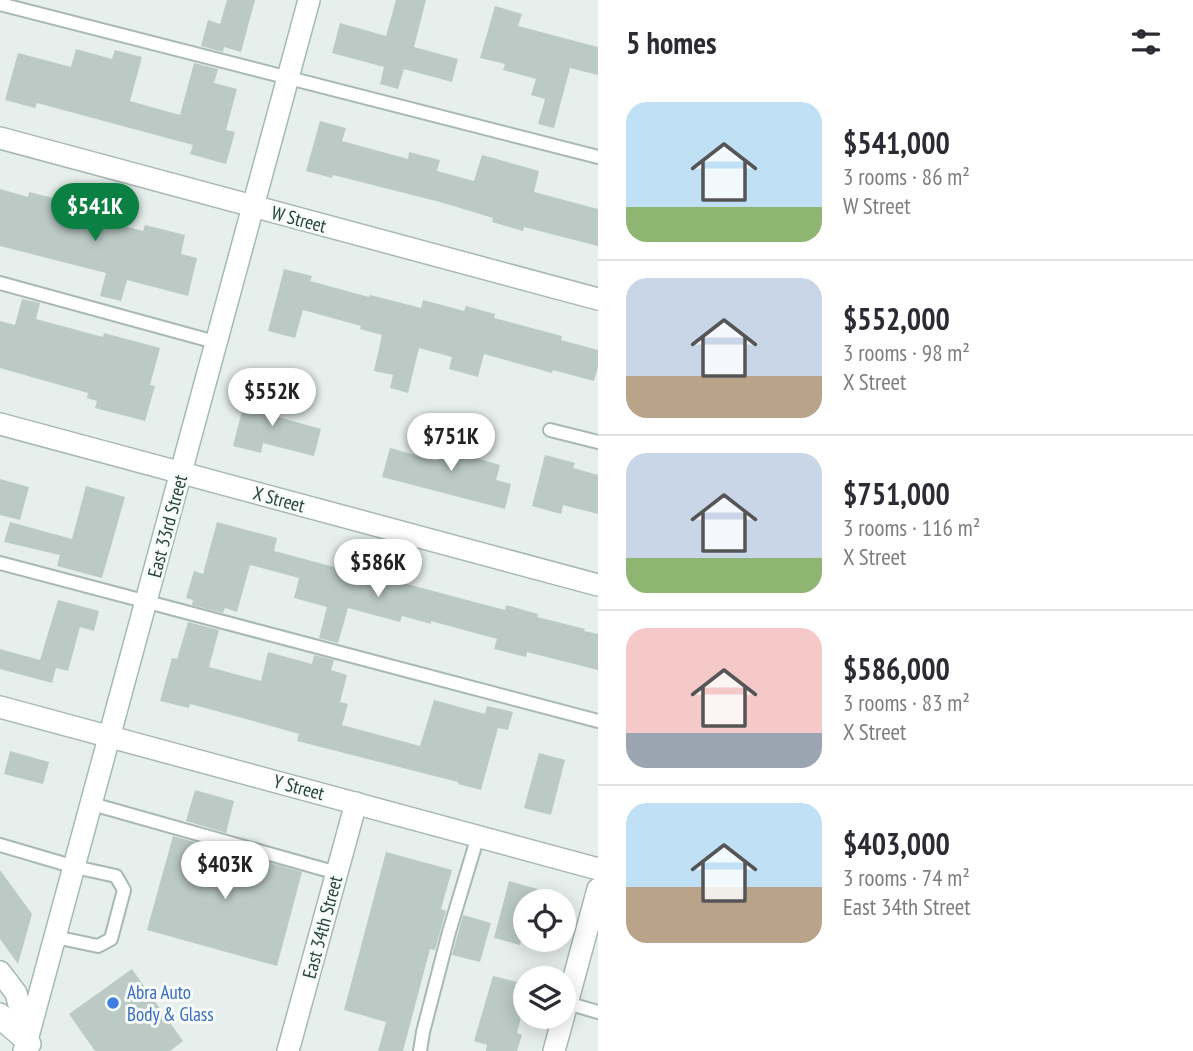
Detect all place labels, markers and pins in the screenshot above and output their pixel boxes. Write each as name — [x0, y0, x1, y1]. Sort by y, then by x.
pin: $541K — [46, 184, 144, 243]
pin: $552K — [223, 368, 321, 428]
pin: $751K — [402, 414, 500, 473]
pin: $586K — [329, 540, 427, 599]
pin: $403K — [176, 842, 274, 901]
place label: Abra Auto Body & Glass — [127, 980, 214, 1026]
marker: Abra Auto Body & Glass — [105, 995, 121, 1011]

